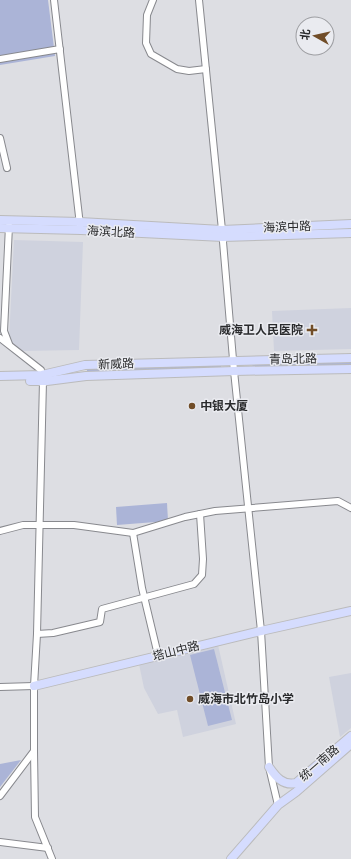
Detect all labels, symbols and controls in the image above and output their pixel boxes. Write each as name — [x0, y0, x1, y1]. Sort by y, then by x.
north arrow — [295, 16, 335, 56]
text: 北 — [298, 28, 314, 41]
street label: 海滨中路 — [263, 219, 311, 237]
street label: 海滨北路 — [87, 224, 135, 242]
place label: 威海卫人民医院 — [219, 323, 303, 339]
marker: 威海卫人民医院 — [306, 324, 318, 336]
street label: 青岛北路 — [269, 352, 317, 368]
street label: 新威路 — [98, 356, 134, 374]
place label: 中银大厦 — [200, 399, 248, 415]
marker: 中银大厦 — [187, 401, 197, 411]
street label: 塔山中路 — [151, 638, 201, 666]
place label: 威海市北竹岛小学 — [198, 692, 294, 708]
marker: 威海市北竹岛小学 — [185, 694, 195, 704]
street label: 统一南路 — [296, 742, 343, 786]

